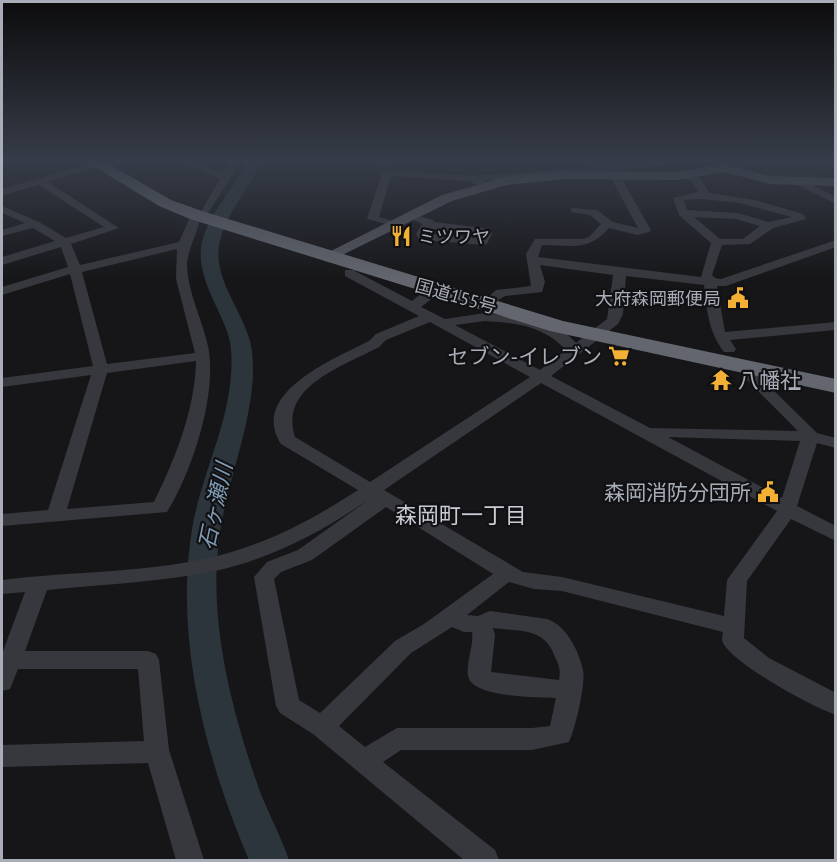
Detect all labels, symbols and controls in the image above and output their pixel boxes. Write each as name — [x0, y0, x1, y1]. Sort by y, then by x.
restaurant icon: ミツワヤ — [389, 224, 413, 248]
place label: ミツワヤ — [418, 225, 490, 248]
street label: 国道155号 — [413, 273, 499, 319]
public building icon: 大府森岡郵便局 — [726, 286, 750, 310]
place label: 大府森岡郵便局 — [595, 287, 721, 310]
place label: セブン-イレブン — [447, 343, 602, 370]
supermarket icon: セブン-イレブン — [607, 344, 631, 368]
place label: 八幡社 — [738, 367, 801, 394]
temple icon: 八幡社 — [709, 368, 733, 392]
water label: 石ヶ瀬川 — [192, 458, 238, 552]
place label: 森岡消防分団所 — [604, 479, 751, 506]
public building icon: 森岡消防分団所 — [756, 480, 780, 504]
district label: 森岡町一丁目 — [395, 501, 527, 529]

